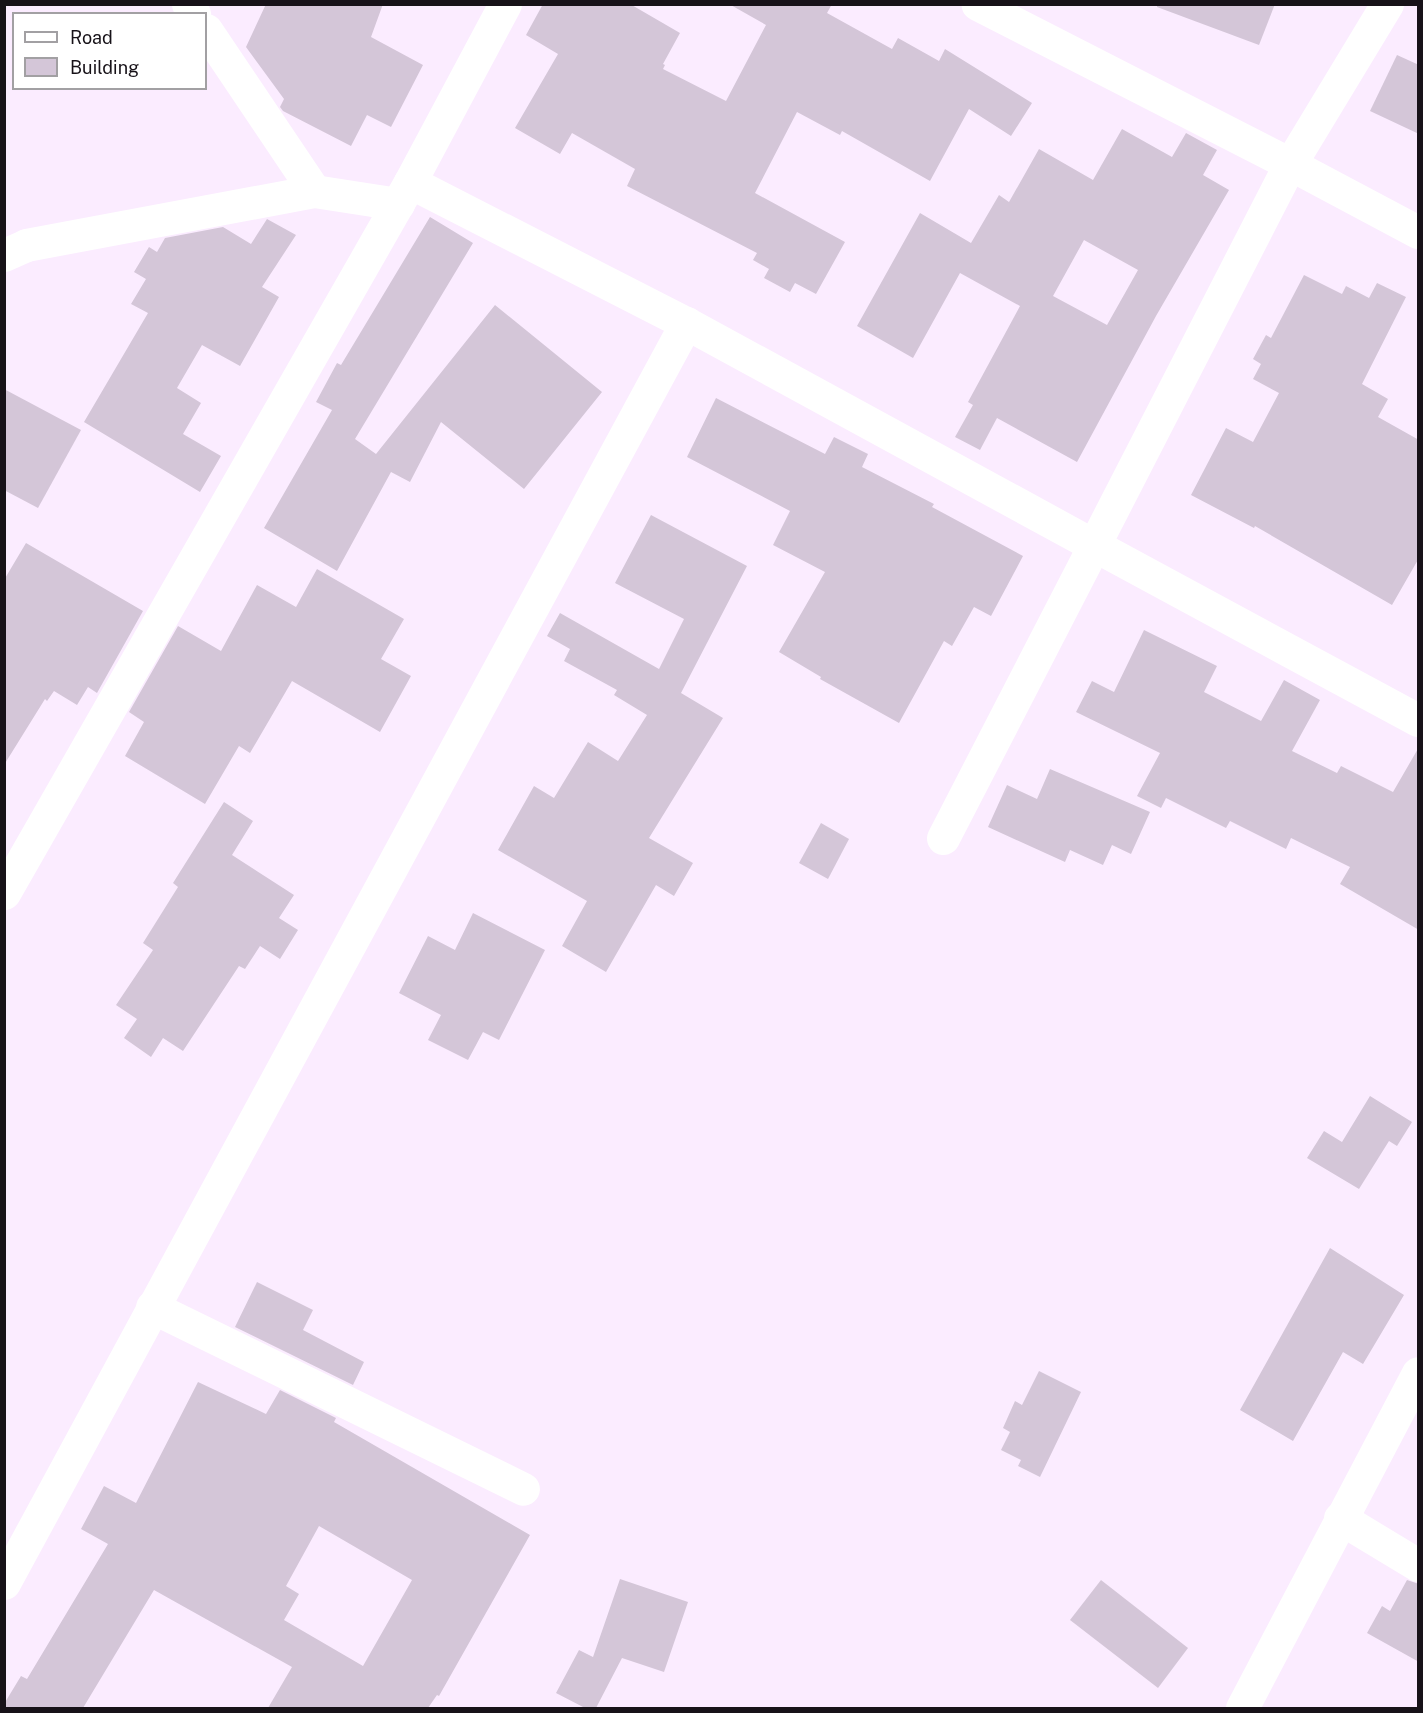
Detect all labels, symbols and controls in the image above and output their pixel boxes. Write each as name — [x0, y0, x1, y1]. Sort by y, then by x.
legend — [12, 12, 207, 90]
text: Road — [70, 27, 113, 48]
text: Building — [70, 57, 139, 78]

